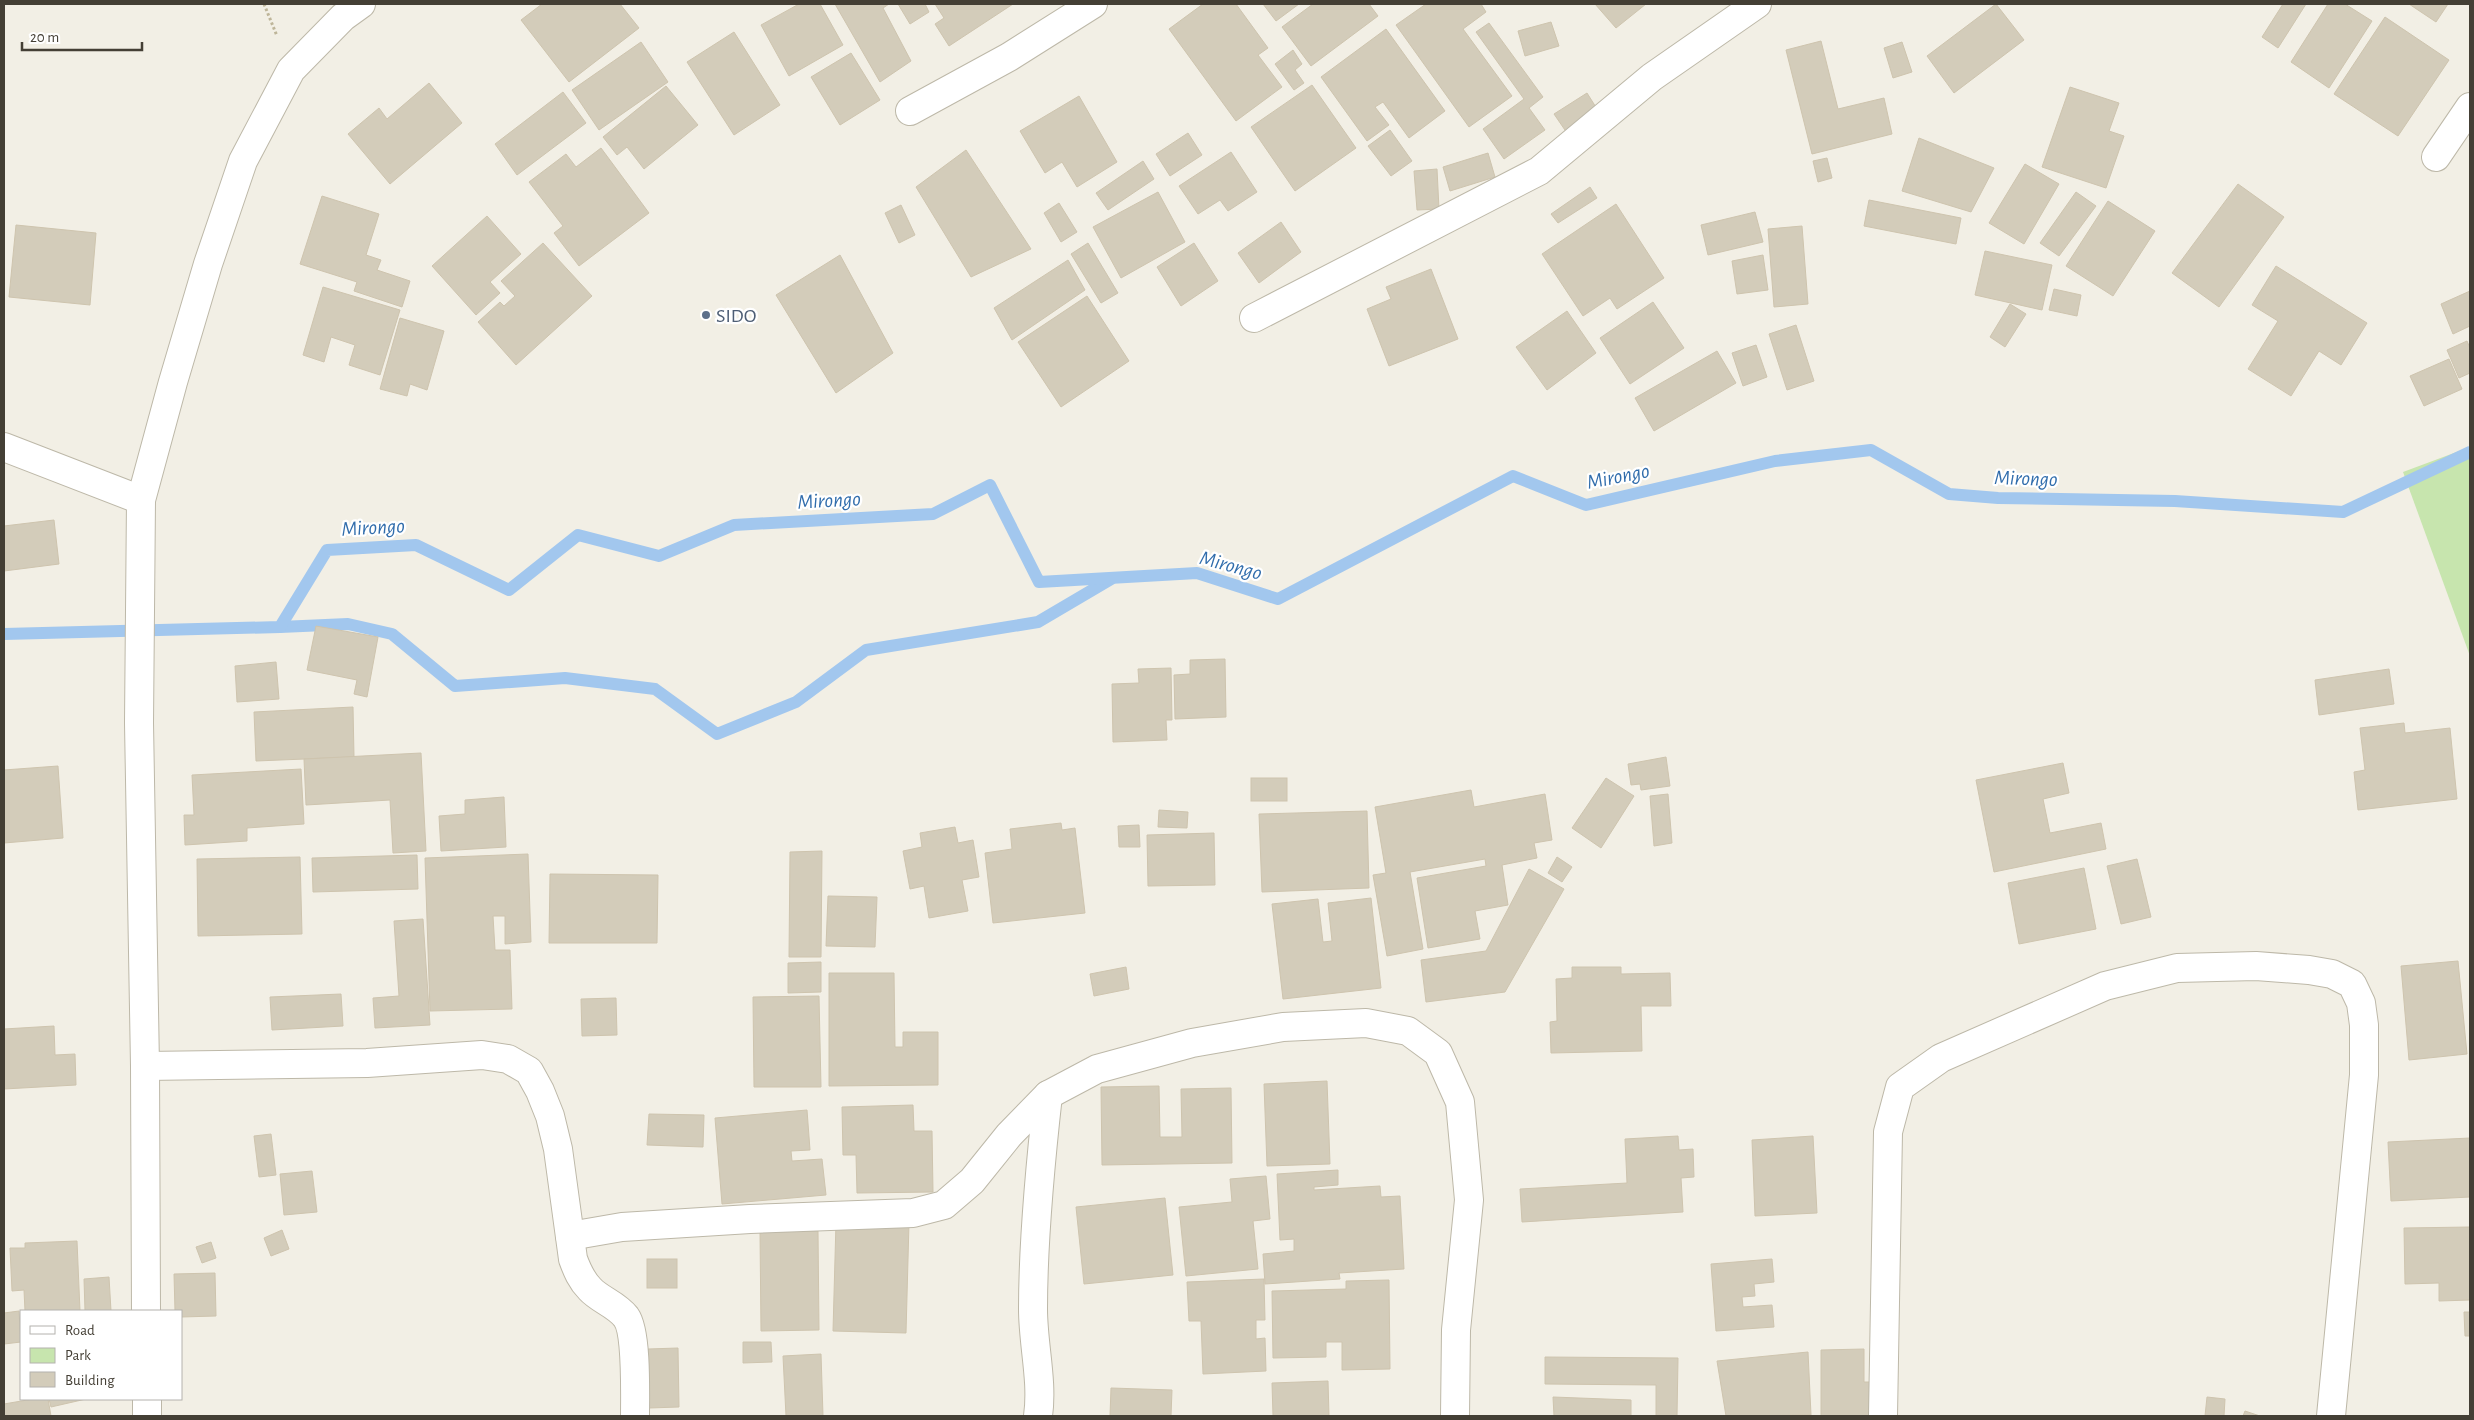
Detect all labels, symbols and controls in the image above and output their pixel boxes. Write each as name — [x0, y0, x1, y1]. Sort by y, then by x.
scale bar — [22, 20, 142, 52]
text: 20 m — [30, 30, 59, 45]
place label: SIDO — [716, 306, 756, 326]
marker: SIDO — [700, 309, 712, 321]
water label: Mirongo — [1585, 460, 1651, 493]
water label: Mirongo — [1994, 467, 2058, 490]
water label: Mirongo — [797, 488, 861, 513]
water label: Mirongo — [341, 515, 405, 540]
water label: Mirongo — [1197, 547, 1264, 584]
legend — [20, 1310, 182, 1400]
text: Road — [65, 1323, 95, 1338]
text: Park — [65, 1348, 91, 1363]
text: Building — [65, 1373, 115, 1388]

